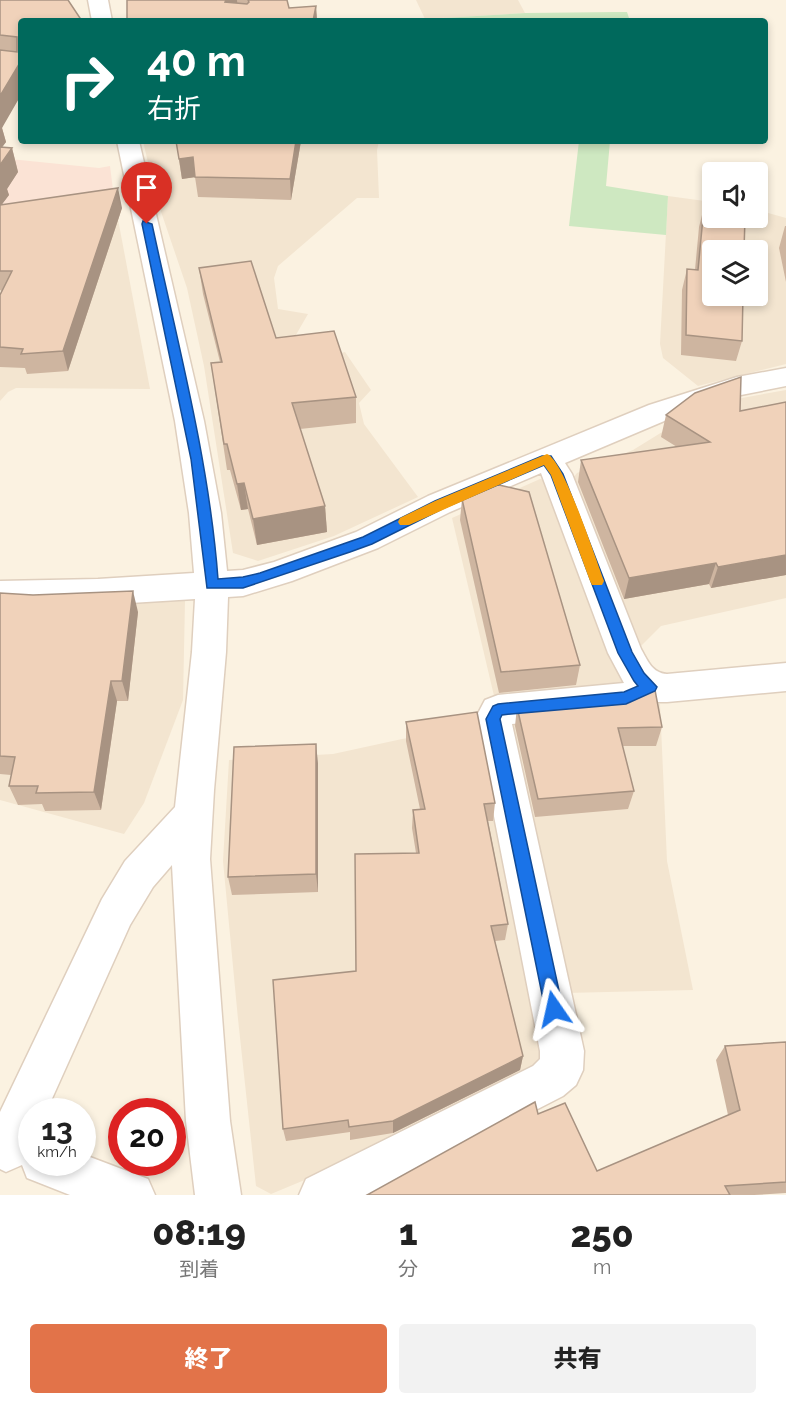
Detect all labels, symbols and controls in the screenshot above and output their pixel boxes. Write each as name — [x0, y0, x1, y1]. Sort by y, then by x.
text: 40 m — [147, 37, 246, 86]
icon: right — [48, 42, 126, 120]
text: 右折 — [147, 93, 201, 124]
pin — [121, 162, 172, 224]
map controls — [702, 162, 768, 306]
button: sound — [702, 162, 768, 228]
icon: arrive — [130, 171, 163, 204]
button: layers — [702, 240, 768, 306]
position arrow — [522, 977, 586, 1041]
speed limit sign: 20 — [108, 1098, 186, 1176]
text: 13 — [41, 1112, 73, 1147]
text: km/h — [37, 1143, 77, 1161]
text: 08:19 — [152, 1211, 246, 1253]
text: 1 — [399, 1211, 418, 1253]
text: 250 — [571, 1213, 634, 1255]
text: m — [593, 1255, 611, 1279]
text: 到着 — [179, 1257, 219, 1281]
text: 分 — [398, 1257, 418, 1281]
button: 終了 — [30, 1324, 387, 1393]
button: 共有 — [399, 1324, 756, 1393]

